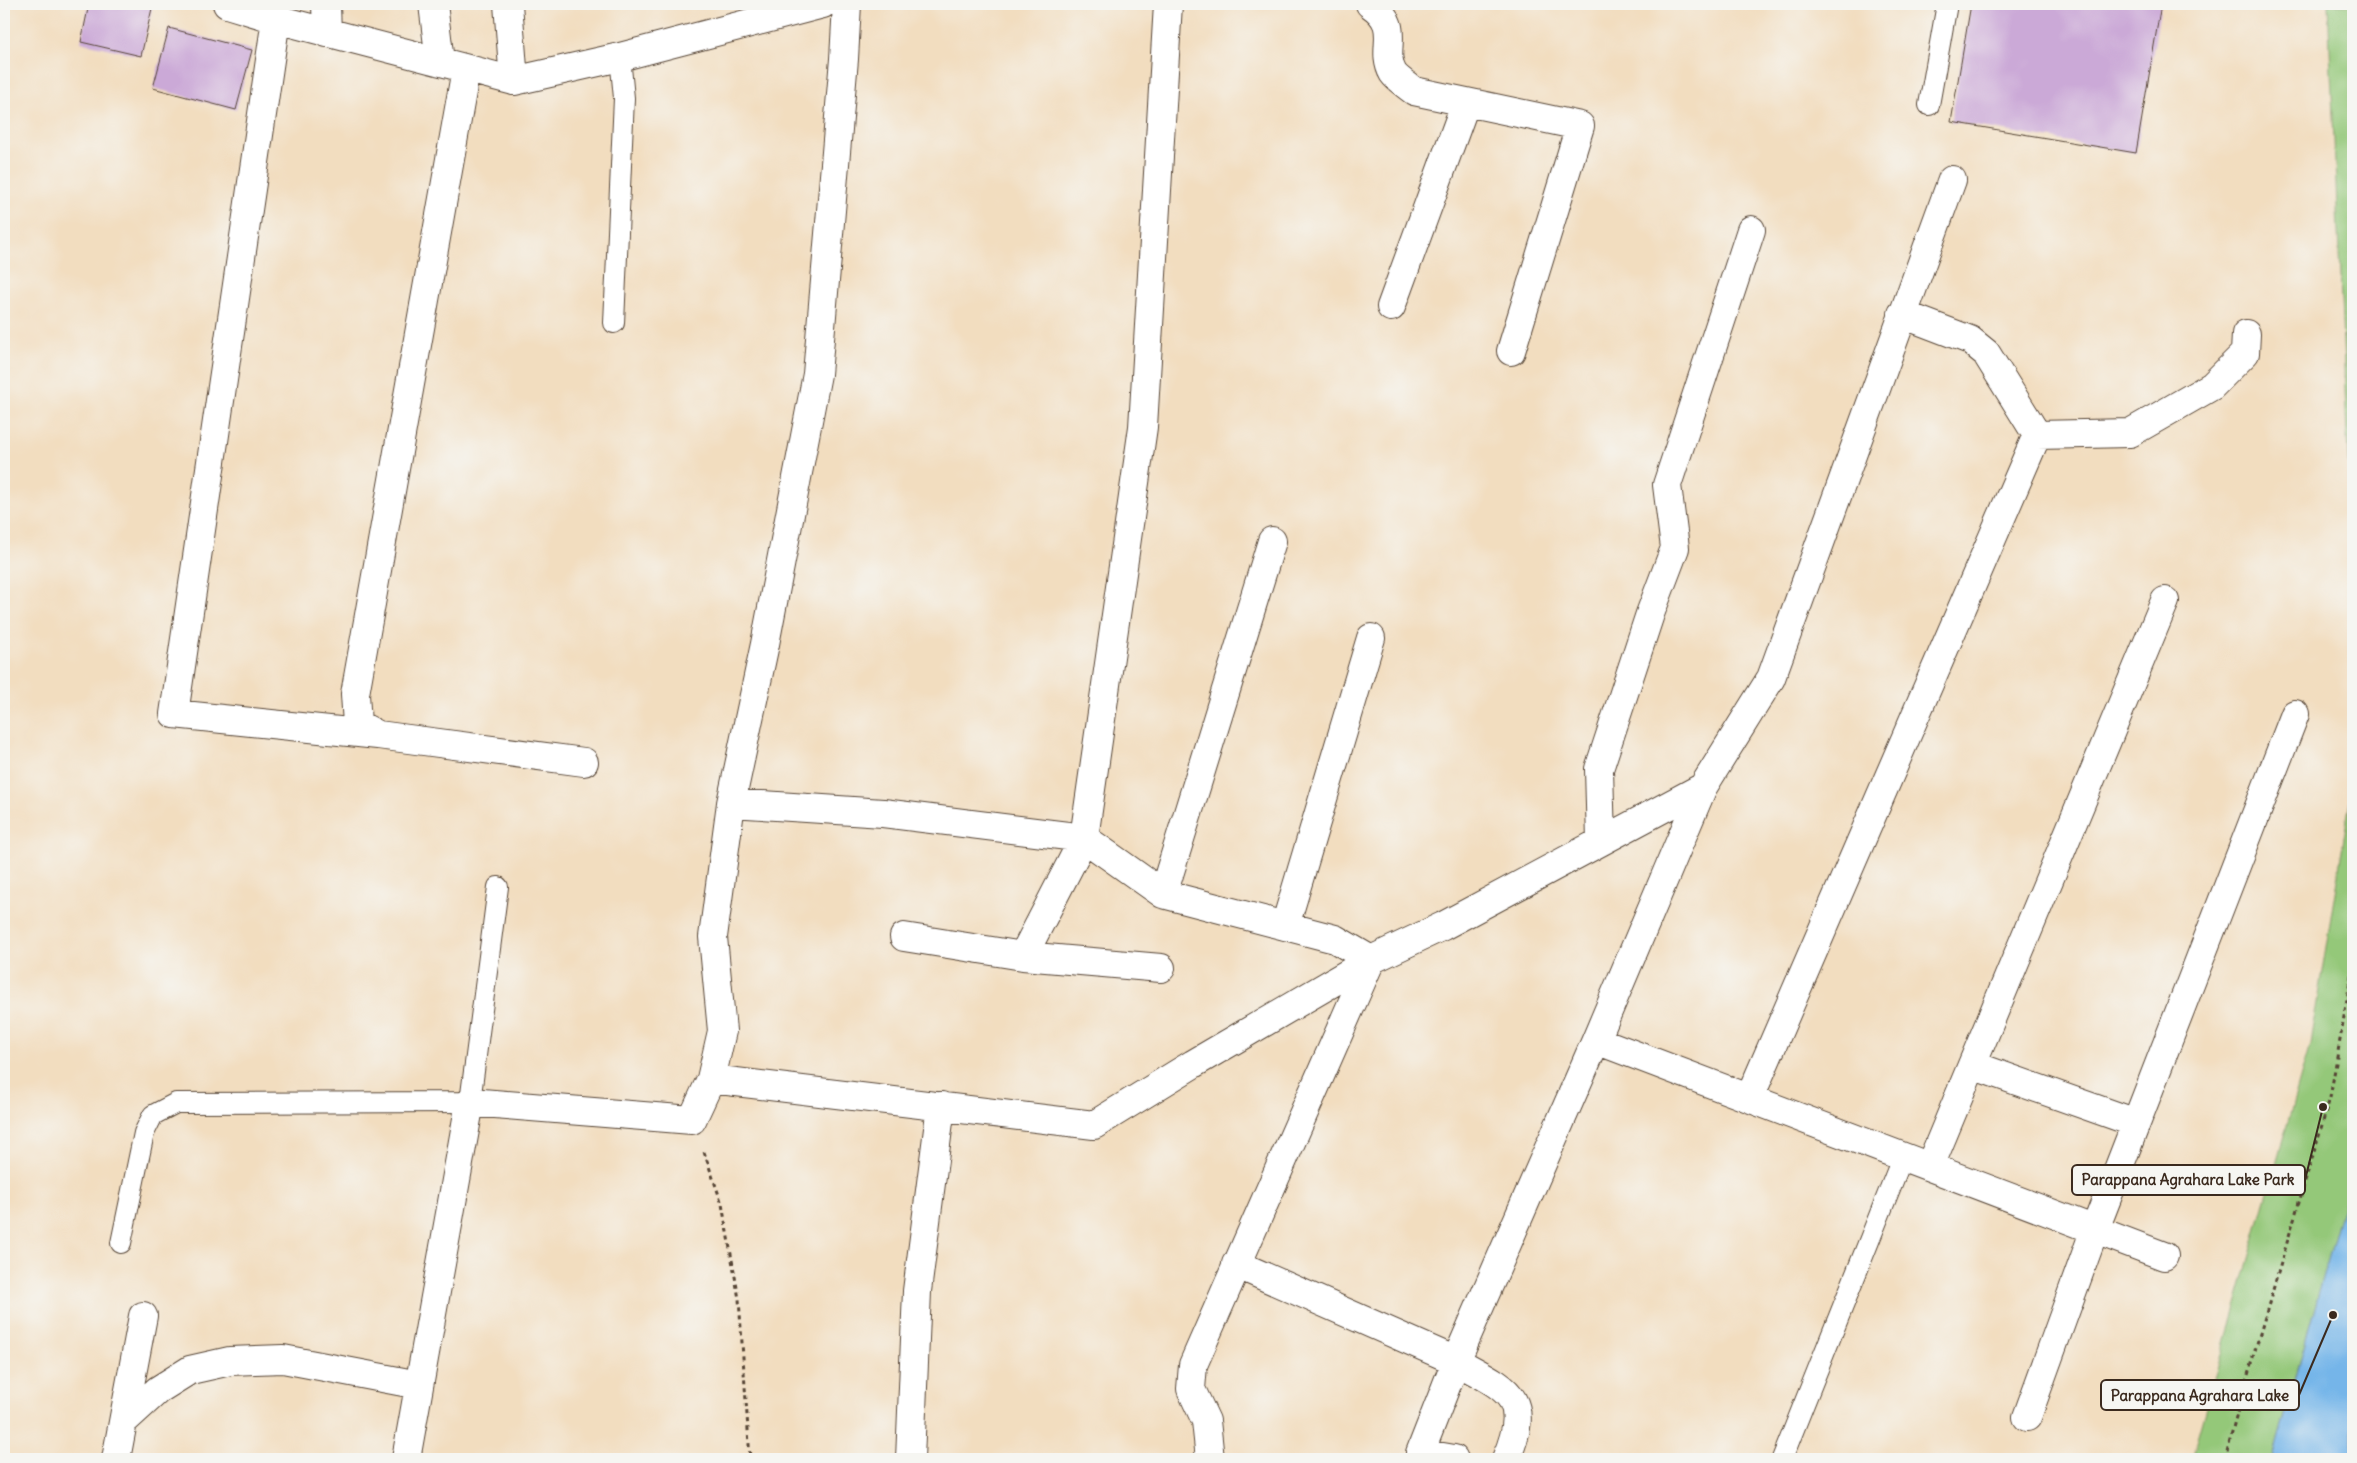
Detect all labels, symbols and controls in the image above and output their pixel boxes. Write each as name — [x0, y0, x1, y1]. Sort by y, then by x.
callout: Parappana Agrahara Lake Park — [2072, 1165, 2305, 1195]
text: Parappana Agrahara Lake Park — [2082, 1170, 2295, 1190]
callout: Parappana Agrahara Lake — [2101, 1380, 2299, 1410]
text: Parappana Agrahara Lake — [2111, 1386, 2289, 1406]

